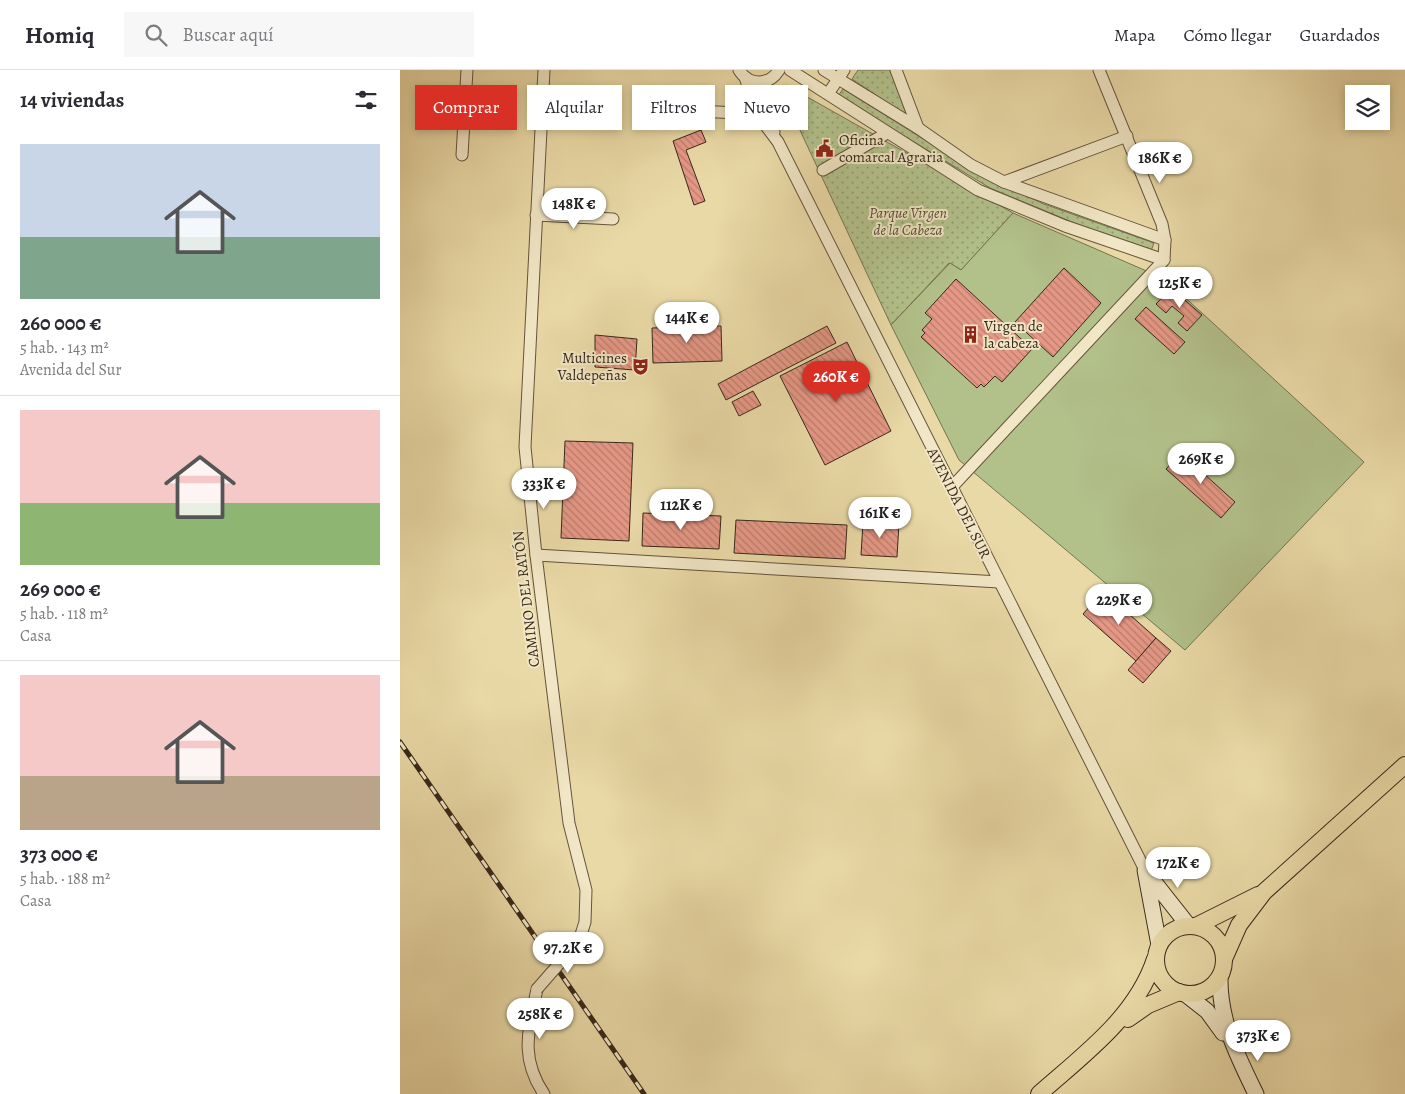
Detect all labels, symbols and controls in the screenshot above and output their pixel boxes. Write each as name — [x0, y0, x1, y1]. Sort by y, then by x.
search box — [124, 12, 474, 57]
text: Homiq — [25, 19, 94, 51]
icon: search — [142, 21, 170, 49]
text: Buscar aquí — [182, 22, 274, 48]
text: Mapa — [1114, 23, 1155, 47]
text: Cómo llegar — [1183, 23, 1272, 47]
text: Guardados — [1300, 23, 1380, 47]
chip: Comprar — [415, 85, 517, 130]
chip: Alquilar — [527, 85, 622, 130]
chip: Filtros — [632, 85, 715, 130]
chip: Nuevo — [725, 85, 808, 130]
map controls — [1345, 85, 1390, 130]
button: layers — [1345, 85, 1390, 130]
text: 14 viviendas — [20, 86, 124, 114]
icon: filters — [352, 86, 380, 114]
place label: Oficina comarcal Agraria — [839, 130, 943, 167]
public building icon: Oficina comarcal Agraria — [815, 139, 835, 159]
pin: 186K € — [1119, 142, 1201, 184]
text: 186K € — [1138, 147, 1182, 169]
icon: home — [155, 177, 245, 267]
pin: 148K € — [533, 188, 615, 230]
text: 148K € — [552, 193, 596, 215]
park label: Parque Virgen de la Cabeza — [869, 203, 947, 240]
pin: 125K € — [1139, 266, 1221, 309]
text: 125K € — [1159, 272, 1201, 294]
pin: 144K € — [646, 302, 728, 344]
text: 144K € — [665, 307, 709, 329]
text: 260 000 € — [20, 309, 102, 337]
place label: Virgen de la cabeza — [983, 316, 1043, 353]
building icon: Virgen de la cabeza — [960, 325, 980, 345]
text: 5 hab. · 143 m² — [20, 337, 109, 359]
place label: Multicines Valdepeñas — [557, 348, 627, 385]
theatre icon: Multicines Valdepeñas — [631, 357, 651, 377]
text: Avenida del Sur — [20, 359, 122, 381]
pin: 260K € — [795, 360, 877, 403]
text: 260K € — [813, 366, 859, 388]
icon: home — [155, 442, 245, 532]
pin: 269K € — [1160, 442, 1242, 485]
street label: AVENIDA DEL SUR — [922, 443, 996, 563]
text: 269K € — [1178, 448, 1224, 470]
pin: 333K € — [503, 468, 585, 510]
text: 333K € — [522, 473, 566, 495]
pin: 112K € — [640, 488, 722, 531]
text: 112K € — [660, 494, 702, 516]
pin: 161K € — [839, 496, 921, 539]
text: 161K € — [859, 502, 901, 524]
street label: CAMINO DEL RATÓN — [508, 530, 544, 668]
text: 269 000 € — [20, 575, 101, 603]
pin: 229K € — [1078, 584, 1160, 626]
text: 229K € — [1096, 589, 1142, 611]
text: 5 hab. · 118 m² — [20, 603, 108, 625]
text: Casa — [20, 625, 51, 647]
icon: home — [155, 707, 245, 797]
text: 373 000 € — [20, 840, 98, 868]
pin: 172K € — [1137, 846, 1219, 889]
text: 172K € — [1157, 852, 1199, 874]
text: 5 hab. · 188 m² — [20, 868, 110, 890]
text: Casa — [20, 890, 51, 912]
pin: 97.2K € — [522, 932, 614, 974]
text: 97.2K € — [544, 937, 592, 959]
pin: 258K € — [499, 998, 581, 1040]
text: 258K € — [518, 1003, 562, 1025]
pin: 373K € — [1217, 1020, 1299, 1062]
text: 373K € — [1236, 1025, 1280, 1047]

